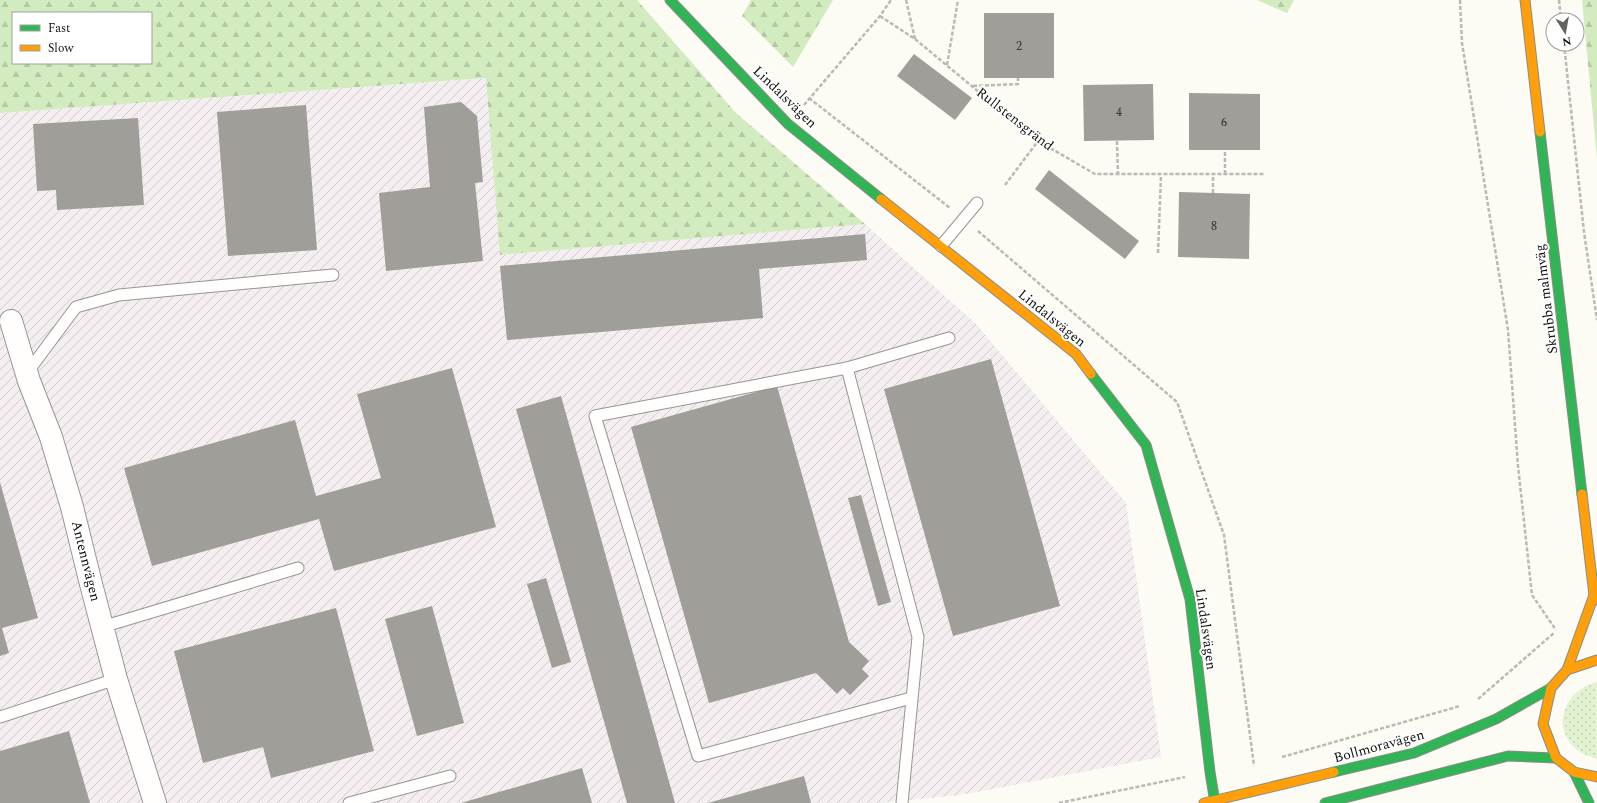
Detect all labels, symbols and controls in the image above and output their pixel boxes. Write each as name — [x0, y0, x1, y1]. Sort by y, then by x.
legend — [12, 12, 152, 64]
north arrow — [1545, 12, 1585, 52]
text: Fast — [48, 19, 70, 38]
text: N — [1561, 32, 1573, 51]
house number: 2 — [1016, 37, 1022, 56]
text: Slow — [48, 39, 74, 58]
street label: Lindalsvägen — [748, 61, 822, 133]
street label: Rullstensgränd — [972, 82, 1058, 156]
house number: 4 — [1116, 103, 1122, 122]
house number: 6 — [1221, 113, 1227, 132]
house number: 8 — [1211, 217, 1217, 236]
street label: Skrubba malmväg — [1529, 243, 1563, 355]
street label: Lindalsvägen — [1013, 284, 1091, 352]
street label: Antennvägen — [66, 518, 106, 604]
street label: Lindalsvägen — [1190, 587, 1222, 671]
street label: Bollmoravägen — [1331, 724, 1427, 768]

